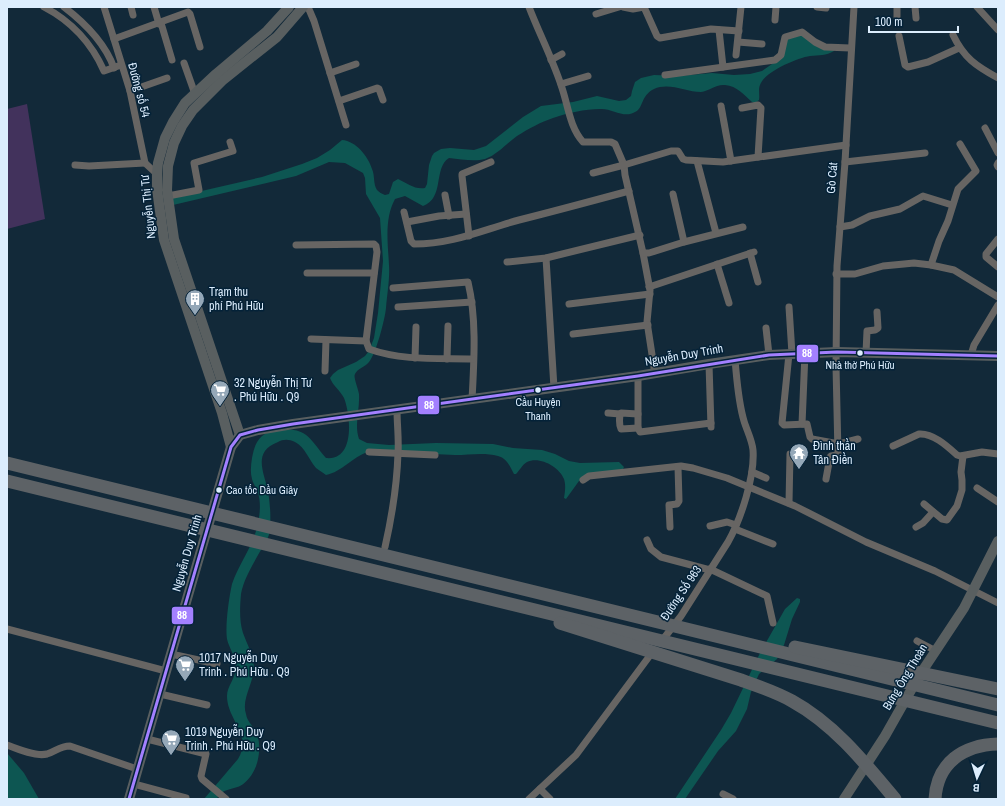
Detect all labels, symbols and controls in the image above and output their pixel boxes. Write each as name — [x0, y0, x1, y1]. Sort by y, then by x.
scale bar — [869, 8, 958, 34]
text: 100 m — [875, 14, 902, 30]
street label: Đường số 54 — [124, 61, 154, 120]
street label: Gò Cát — [823, 162, 841, 194]
street label: Nguyễn Thị Tư — [137, 174, 159, 240]
place label: Trạm thu phí Phú Hữu — [209, 284, 264, 314]
building icon: Trạm thu phí Phú Hữu — [184, 288, 206, 316]
street label: Nguyễn Duy Trinh — [644, 340, 724, 370]
line badge: 88 — [796, 344, 819, 363]
text: 88 — [802, 346, 812, 360]
marker: Nhà thờ Phú Hữu — [855, 348, 865, 358]
place label: Nhà thờ Phú Hữu — [825, 358, 895, 372]
place label: 32 Nguyễn Thị Tư . Phú Hữu . Q9 — [234, 375, 312, 405]
supermarket icon: 32 Nguyễn Thị Tư . Phú Hữu . Q9 — [209, 379, 231, 407]
marker: Cầu Huyện Thanh — [533, 385, 543, 395]
line badge: 88 — [417, 395, 440, 415]
place label: Cầu Huyện Thanh — [515, 395, 561, 423]
text: 88 — [424, 398, 434, 412]
place label: Đình thần Tân Điền — [813, 438, 856, 468]
temple icon: Đình thần Tân Điền — [788, 442, 810, 470]
place label: Cao tốc Dầu Giây — [226, 483, 298, 497]
marker: Cao tốc Dầu Giây — [214, 485, 224, 495]
street label: Nguyễn Duy Trinh — [168, 513, 206, 593]
street label: Đường Số 963 — [657, 562, 705, 624]
line badge: 88 — [171, 606, 194, 625]
text: 88 — [177, 608, 187, 622]
street label: Bưng Ông Thoàn — [879, 641, 931, 713]
place label: 1017 Nguyễn Duy Trinh . Phú Hữu . Q9 — [199, 650, 289, 680]
supermarket icon: 1017 Nguyễn Duy Trinh . Phú Hữu . Q9 — [174, 654, 196, 682]
place label: 1019 Nguyễn Duy Trinh . Phú Hữu . Q9 — [185, 724, 275, 754]
supermarket icon: 1019 Nguyễn Duy Trinh . Phú Hữu . Q9 — [160, 728, 182, 756]
north arrow — [957, 758, 997, 798]
text: B — [972, 781, 980, 795]

